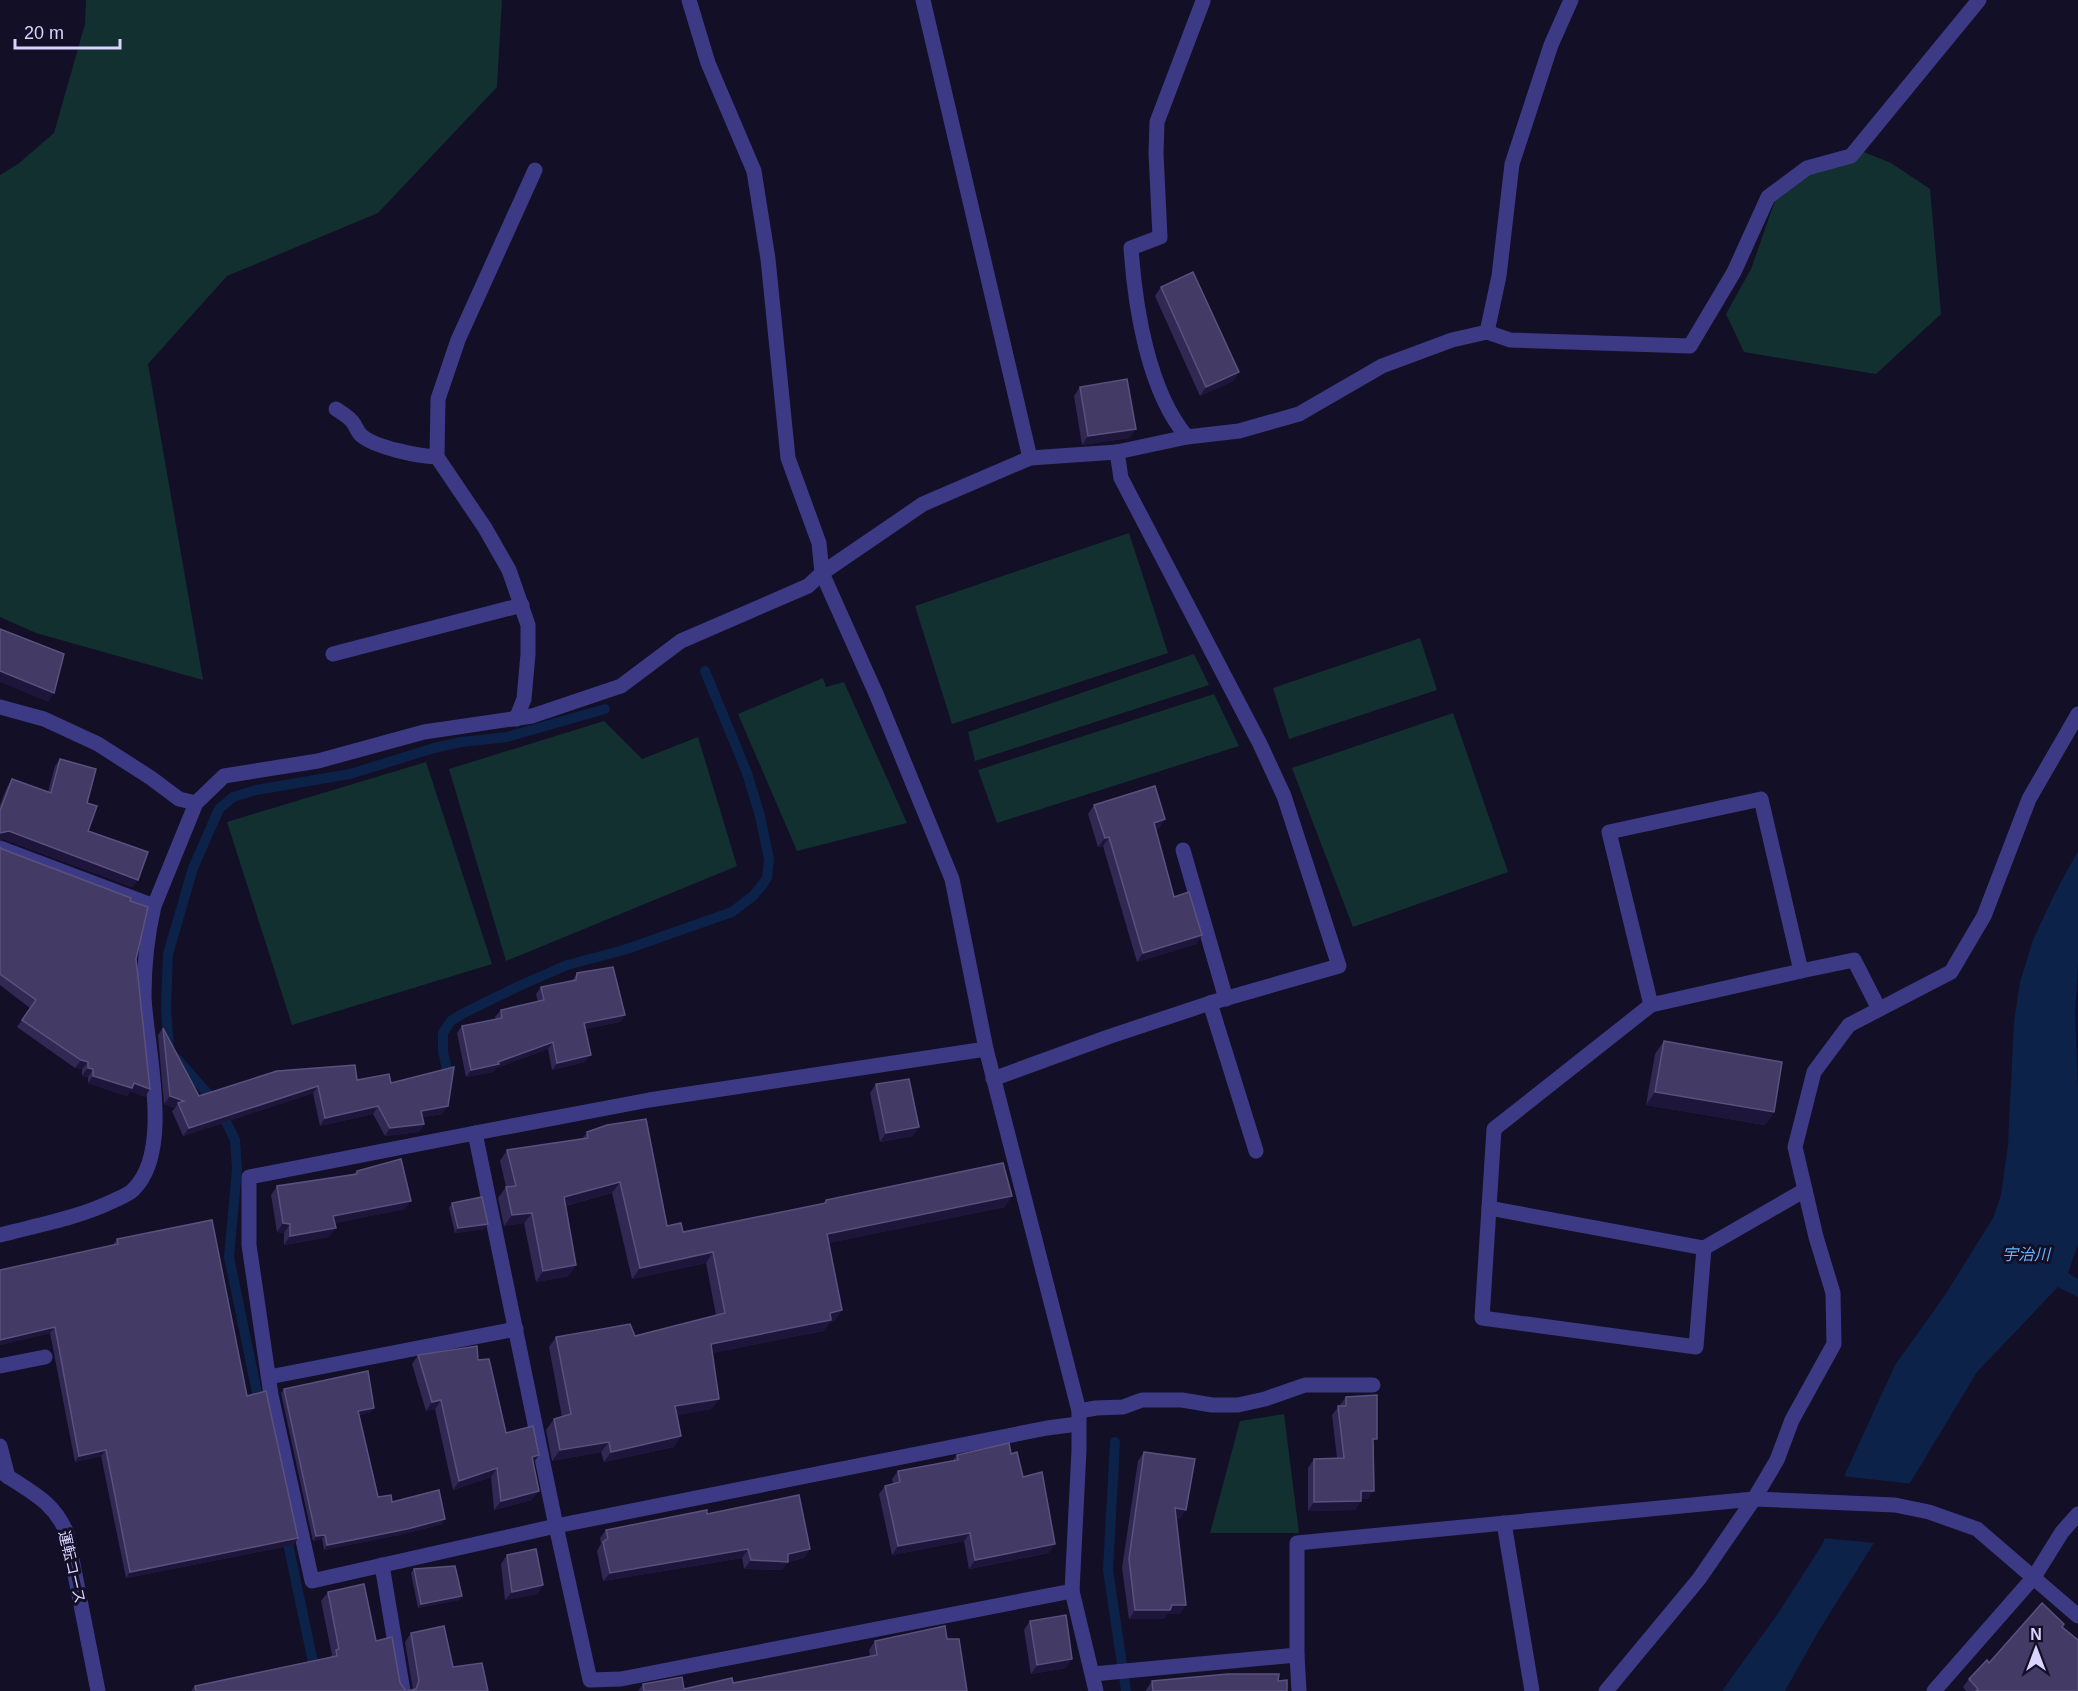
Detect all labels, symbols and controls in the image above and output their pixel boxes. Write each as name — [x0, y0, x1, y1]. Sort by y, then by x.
scale bar — [15, 12, 120, 50]
text: 20 m — [24, 23, 64, 43]
water label: 宇治川 — [2002, 1246, 2052, 1263]
street label: 運転コース — [56, 1529, 89, 1605]
north arrow — [2006, 1619, 2066, 1679]
text: N — [2030, 1626, 2042, 1643]

